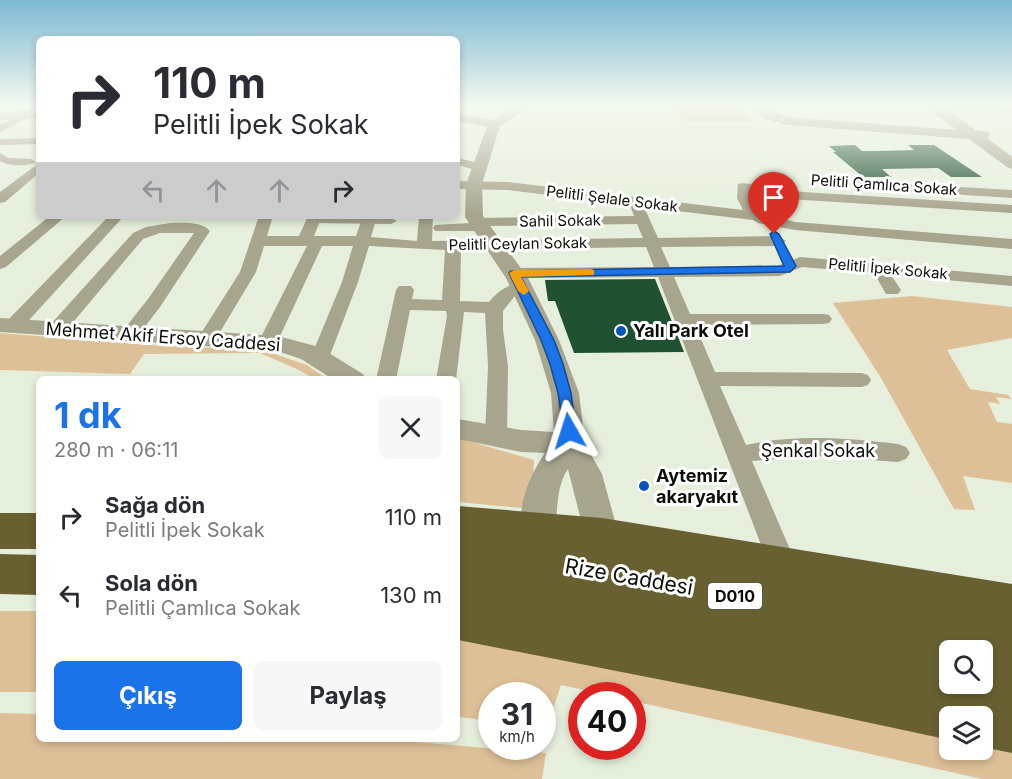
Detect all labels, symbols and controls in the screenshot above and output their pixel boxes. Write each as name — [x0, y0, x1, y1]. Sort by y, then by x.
text: 110 m — [153, 57, 266, 108]
icon: right — [54, 60, 132, 138]
text: Pelitli İpek Sokak — [153, 108, 369, 141]
street label: Pelitli Çamlıca Sokak — [810, 170, 959, 199]
pin — [748, 172, 799, 234]
icon: left — [137, 174, 170, 207]
icon: ahead — [200, 174, 233, 207]
icon: ahead — [263, 174, 296, 207]
icon: right — [326, 174, 359, 207]
street label: Pelitli Şelale Sokak — [545, 181, 680, 216]
icon: arrive — [757, 181, 790, 214]
street label: Sahil Sokak — [519, 210, 602, 231]
street label: Pelitli Ceylan Sokak — [449, 233, 588, 254]
street label: Pelitli İpek Sokak — [828, 254, 949, 283]
street label: Mehmet Akif Ersoy Caddesi — [45, 318, 281, 355]
place label: Yalı Park Otel — [633, 320, 749, 341]
marker: Yalı Park Otel — [614, 324, 628, 338]
text: 1 dk — [54, 393, 122, 437]
button: close — [379, 396, 442, 459]
position arrow — [537, 399, 601, 463]
text: 280 m · 06:11 — [54, 438, 178, 462]
street label: Şenkal Sokak — [761, 440, 875, 461]
place label: Aytemiz akaryakıt — [656, 465, 738, 507]
marker: Aytemiz akaryakıt — [637, 479, 651, 493]
text: Sağa dön — [105, 492, 205, 518]
icon: right — [54, 501, 87, 534]
text: 110 m — [385, 504, 442, 530]
text: Pelitli İpek Sokak — [105, 518, 265, 542]
street label: Rize Caddesi — [563, 553, 695, 600]
text: Sola dön — [105, 570, 198, 596]
icon: left — [54, 579, 87, 612]
text: 130 m — [380, 582, 442, 608]
road number: D010 — [708, 583, 762, 609]
text: Pelitli Çamlıca Sokak — [105, 596, 300, 620]
map controls — [939, 640, 993, 760]
button: search — [939, 640, 993, 694]
button: Çıkış — [54, 661, 242, 730]
button: Paylaş — [254, 661, 442, 730]
speed limit sign: 40 — [568, 682, 646, 760]
text: 31 — [501, 696, 533, 732]
button: layers — [939, 706, 993, 760]
text: km/h — [499, 727, 535, 746]

